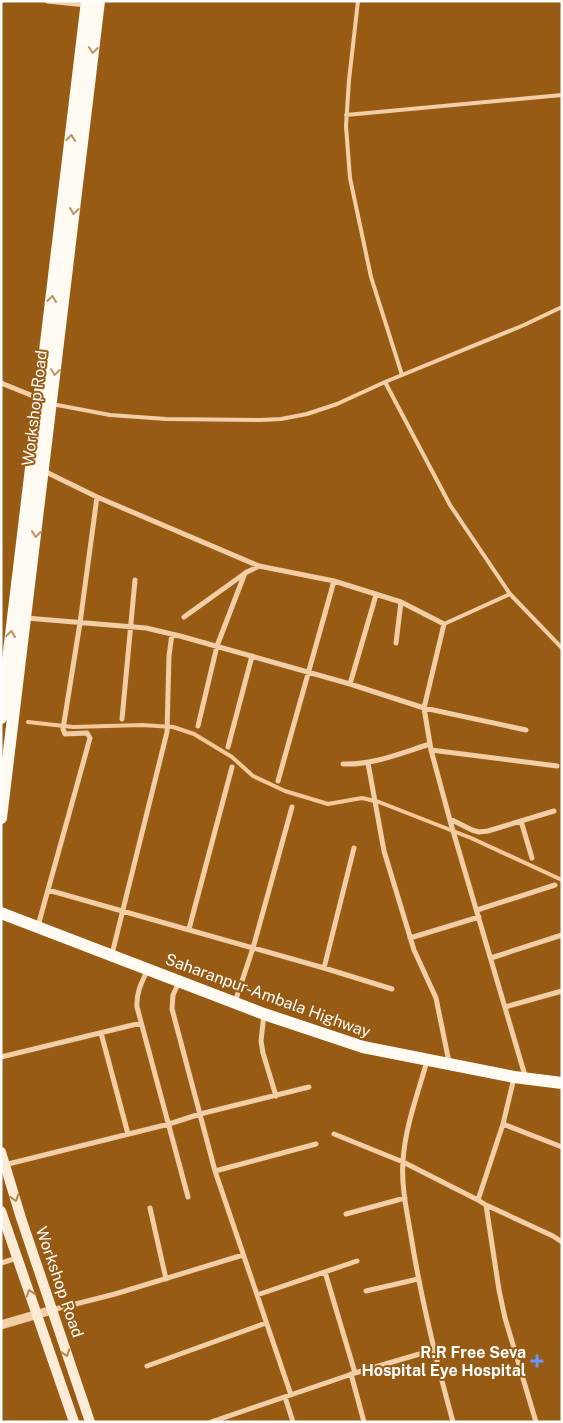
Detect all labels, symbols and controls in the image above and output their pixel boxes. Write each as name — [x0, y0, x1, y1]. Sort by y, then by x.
one-way arrow — [88, 46, 99, 54]
one-way arrow — [65, 134, 76, 142]
one-way arrow — [69, 207, 80, 215]
one-way arrow — [46, 295, 57, 303]
street label: Workshop Road — [18, 349, 51, 467]
one-way arrow — [50, 369, 61, 377]
one-way arrow — [31, 530, 42, 538]
one-way arrow — [5, 630, 16, 638]
street label: Saharanpur-Ambala Highway — [163, 949, 374, 1042]
one-way arrow — [10, 1194, 20, 1202]
street label: Workshop Road — [32, 1224, 87, 1340]
one-way arrow — [26, 1289, 36, 1298]
place label: R.R Free Seva Hospital Eye Hospital — [362, 1343, 526, 1380]
one-way arrow — [61, 1348, 71, 1356]
marker: R.R Free Seva Hospital Eye Hospital — [530, 1354, 544, 1368]

